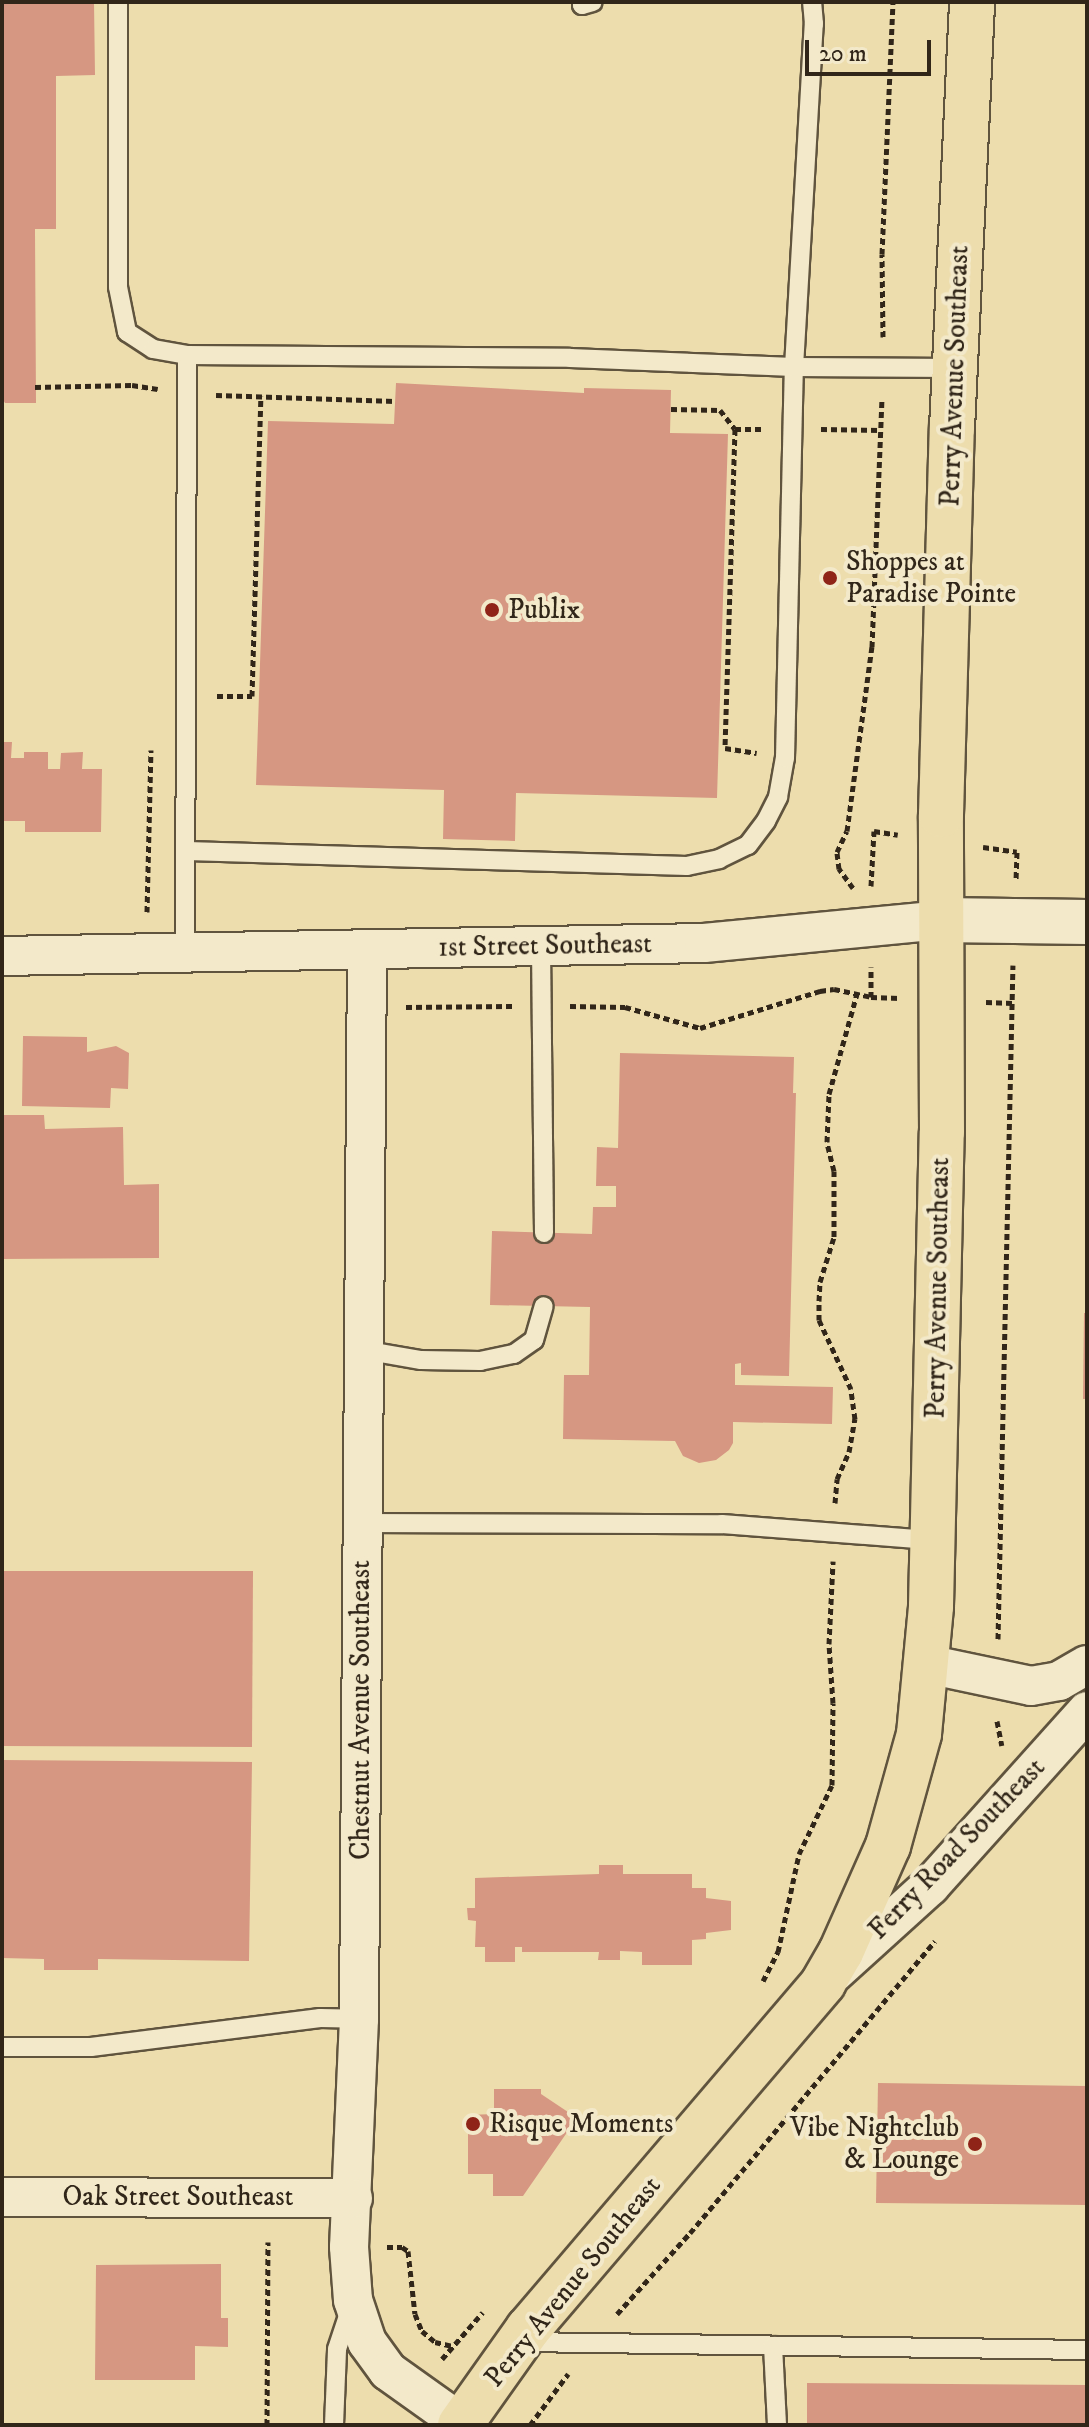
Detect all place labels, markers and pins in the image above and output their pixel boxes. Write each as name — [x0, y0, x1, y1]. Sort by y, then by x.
place label: Shoppes at Paradise Pointe — [846, 545, 1016, 611]
marker: Shoppes at Paradise Pointe — [821, 569, 839, 587]
place label: Publix — [508, 593, 580, 627]
marker: Publix — [483, 601, 501, 619]
place label: Risque Moments — [489, 2107, 673, 2141]
place label: Vibe Nightclub & Lounge — [790, 2111, 959, 2177]
marker: Risque Moments — [464, 2115, 482, 2133]
marker: Vibe Nightclub & Lounge — [966, 2135, 984, 2153]

